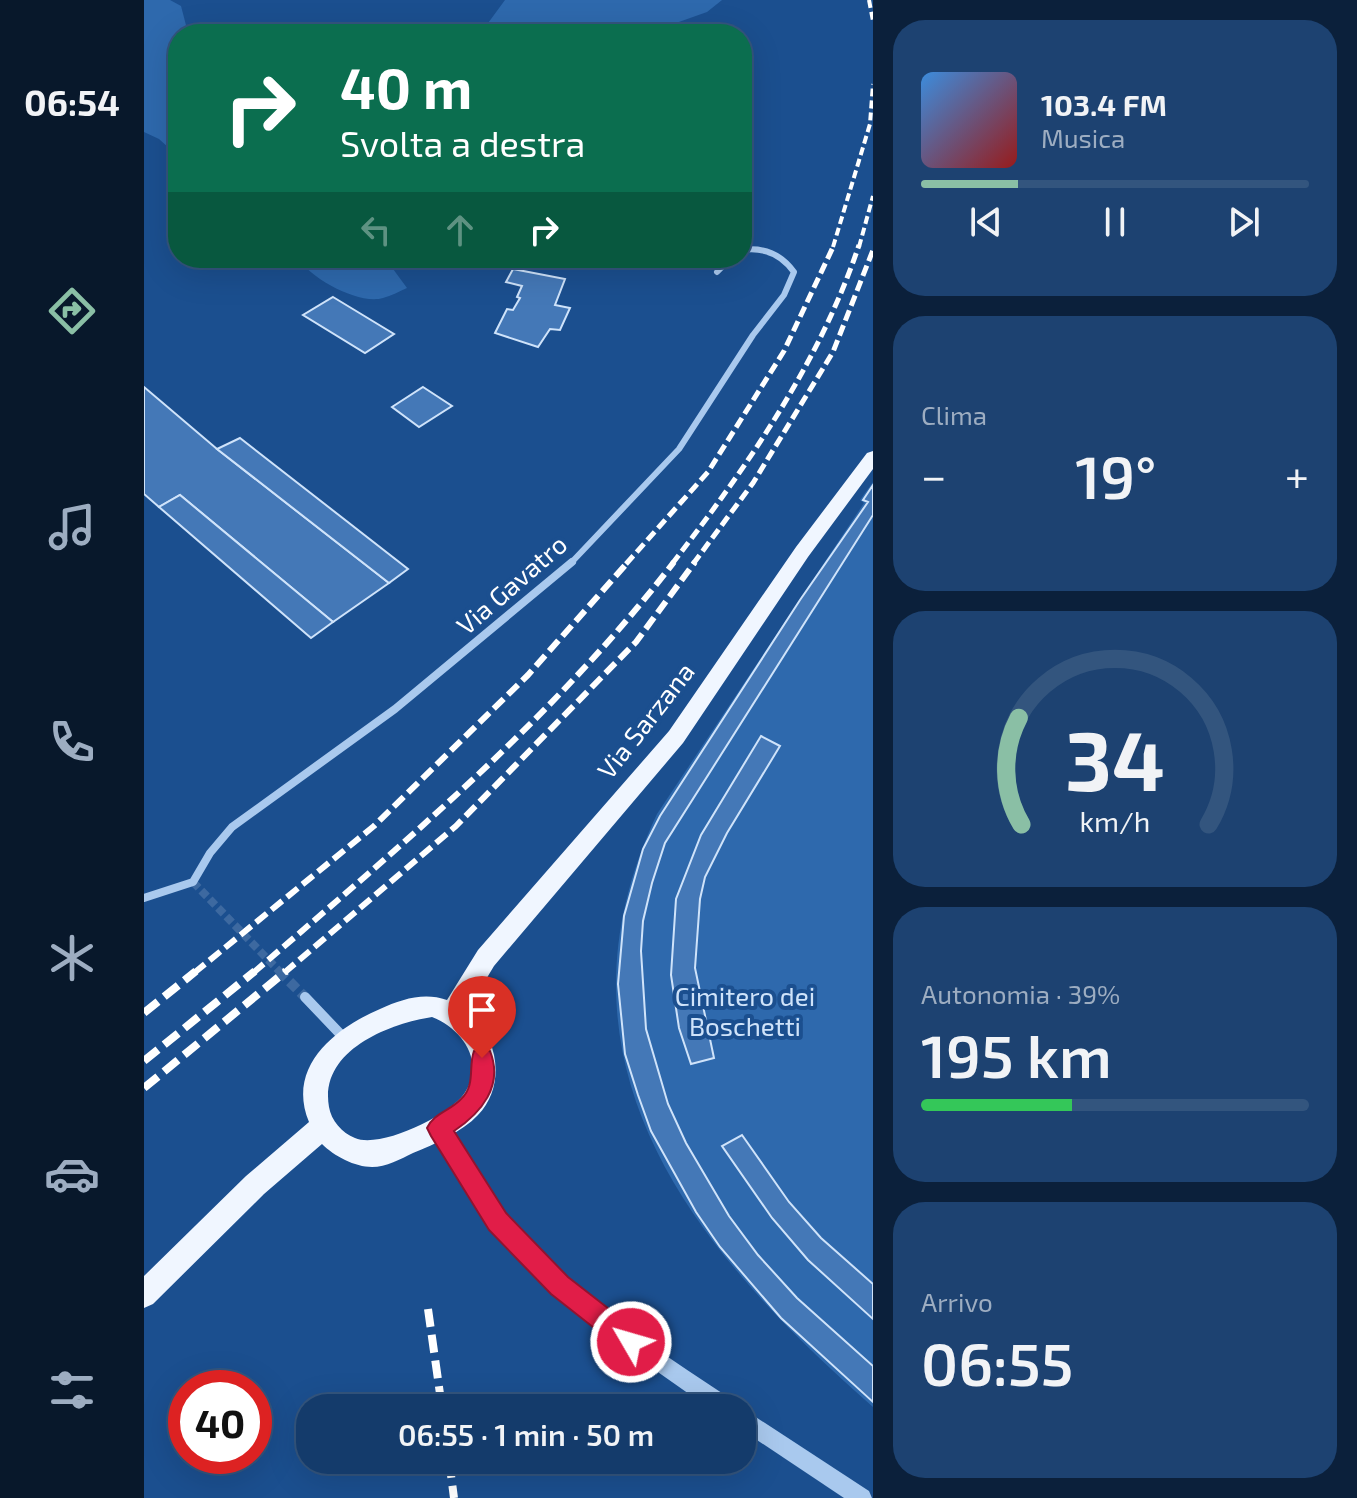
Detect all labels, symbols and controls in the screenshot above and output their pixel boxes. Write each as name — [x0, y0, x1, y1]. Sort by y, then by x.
text: 40 m — [340, 53, 472, 120]
icon: right — [208, 56, 312, 160]
text: 06:54 — [24, 80, 120, 123]
text: 103.4 FM — [1041, 86, 1167, 122]
text: Svolta a destra — [340, 121, 585, 164]
text: Musica — [1041, 122, 1125, 153]
icon: previous — [964, 200, 1008, 244]
icon: pause — [1093, 200, 1137, 244]
icon: next — [1222, 200, 1266, 244]
icon: left — [354, 208, 398, 252]
icon: ahead — [438, 208, 482, 252]
icon: right — [522, 208, 566, 252]
icon: directions — [44, 283, 100, 339]
text: Clima — [921, 399, 987, 430]
text: 19° — [1075, 439, 1156, 511]
text: − — [921, 448, 947, 501]
text: + — [1285, 448, 1309, 501]
icon: music — [44, 499, 100, 555]
street label: Via Gavatro — [450, 528, 572, 640]
street label: Via Sarzana — [590, 656, 700, 784]
text: 34 — [1065, 708, 1165, 808]
icon: phone — [44, 714, 100, 770]
text: km/h — [1080, 803, 1150, 838]
icon: climate — [44, 930, 100, 986]
pin — [448, 976, 516, 1058]
text: Autonomia · 39% — [921, 978, 1120, 1009]
park label: Cimitero dei Boschetti — [675, 980, 815, 1041]
icon: arrive — [460, 988, 504, 1032]
text: 195 km — [921, 1018, 1112, 1090]
icon: car — [44, 1146, 100, 1202]
text: Arrivo — [921, 1286, 993, 1317]
position arrow — [589, 1300, 673, 1384]
text: 06:55 — [921, 1326, 1073, 1398]
icon: filters — [44, 1362, 100, 1418]
speed limit sign: 40 — [168, 1370, 272, 1474]
text: 06:55 · 1 min · 50 m — [398, 1416, 654, 1452]

